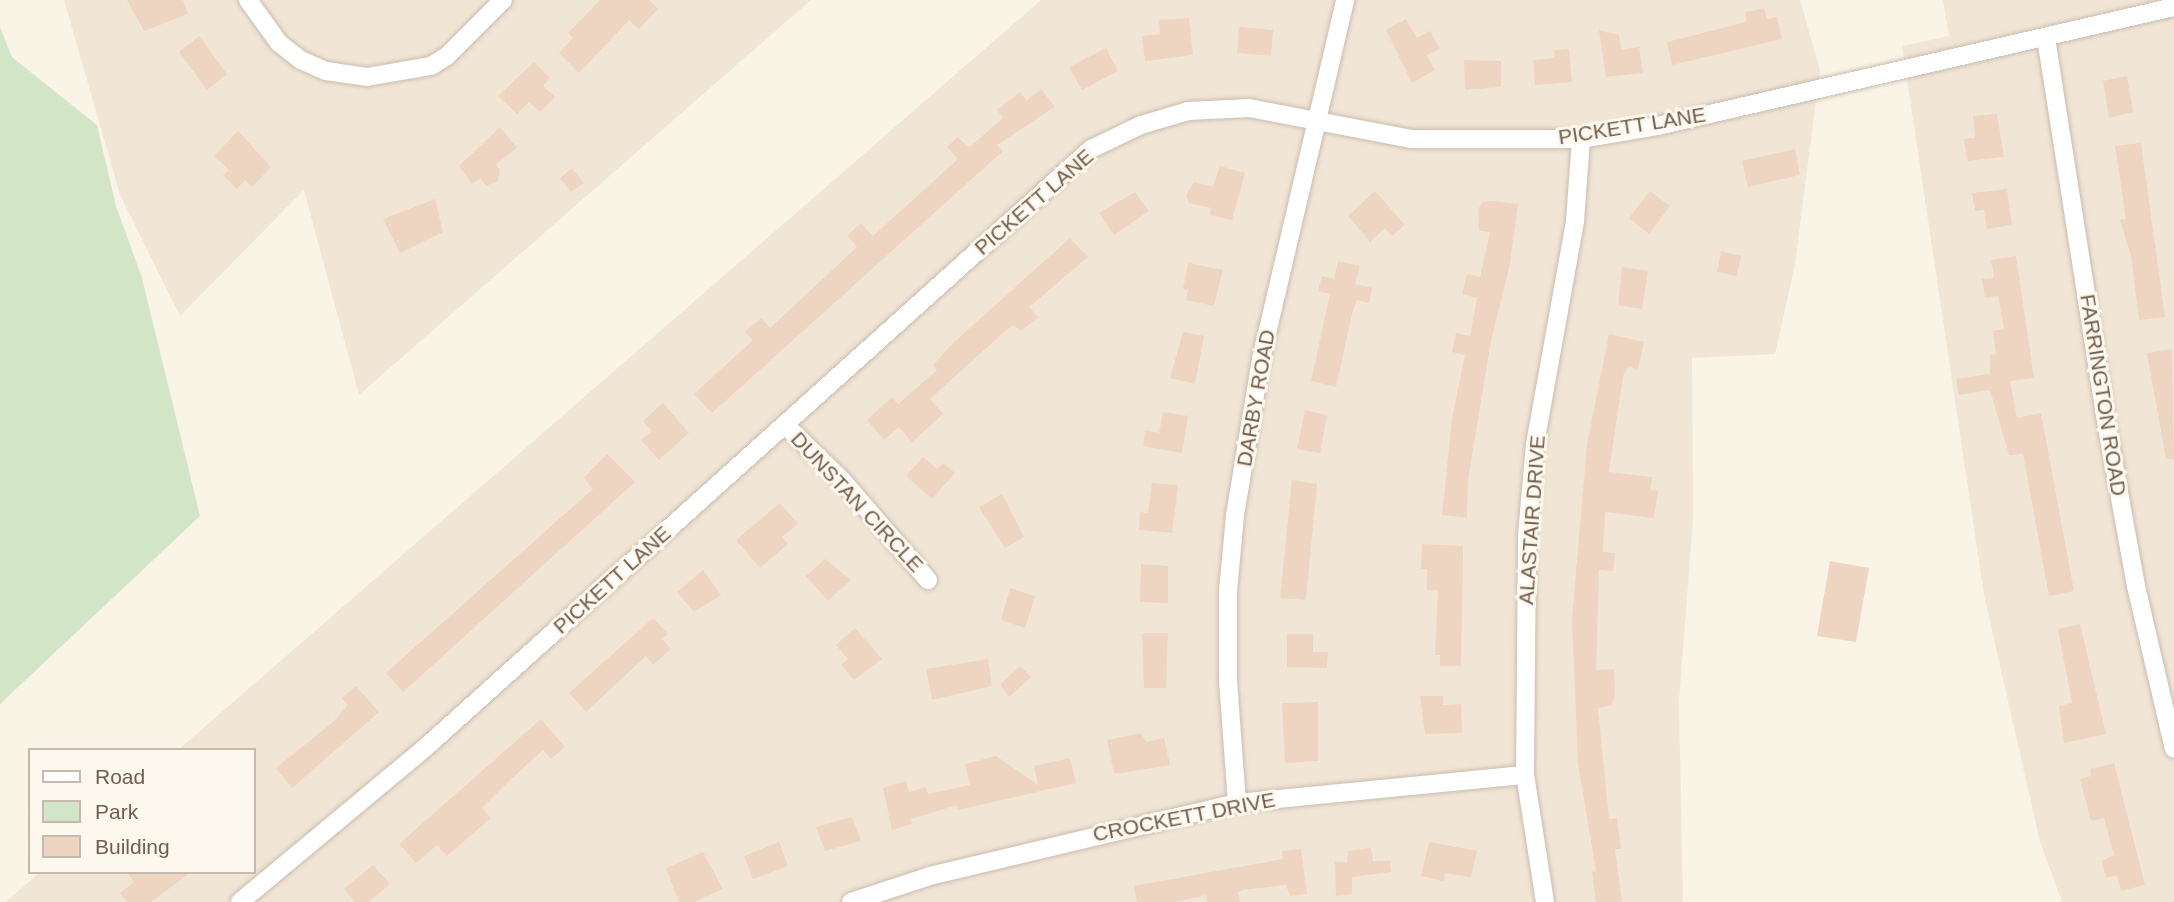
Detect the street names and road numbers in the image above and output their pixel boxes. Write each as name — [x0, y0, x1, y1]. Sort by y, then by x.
street label: PICKETT LANE — [1556, 102, 1708, 150]
street label: PICKETT LANE — [969, 143, 1099, 261]
street label: FARRINGTON ROAD — [2075, 292, 2131, 498]
street label: DARBY ROAD — [1232, 327, 1280, 469]
street label: DUNSTAN CIRCLE — [785, 427, 929, 577]
street label: ALASTAIR DRIVE — [1514, 434, 1550, 606]
street label: PICKETT LANE — [548, 521, 676, 639]
street label: CROCKETT DRIVE — [1091, 787, 1277, 847]

